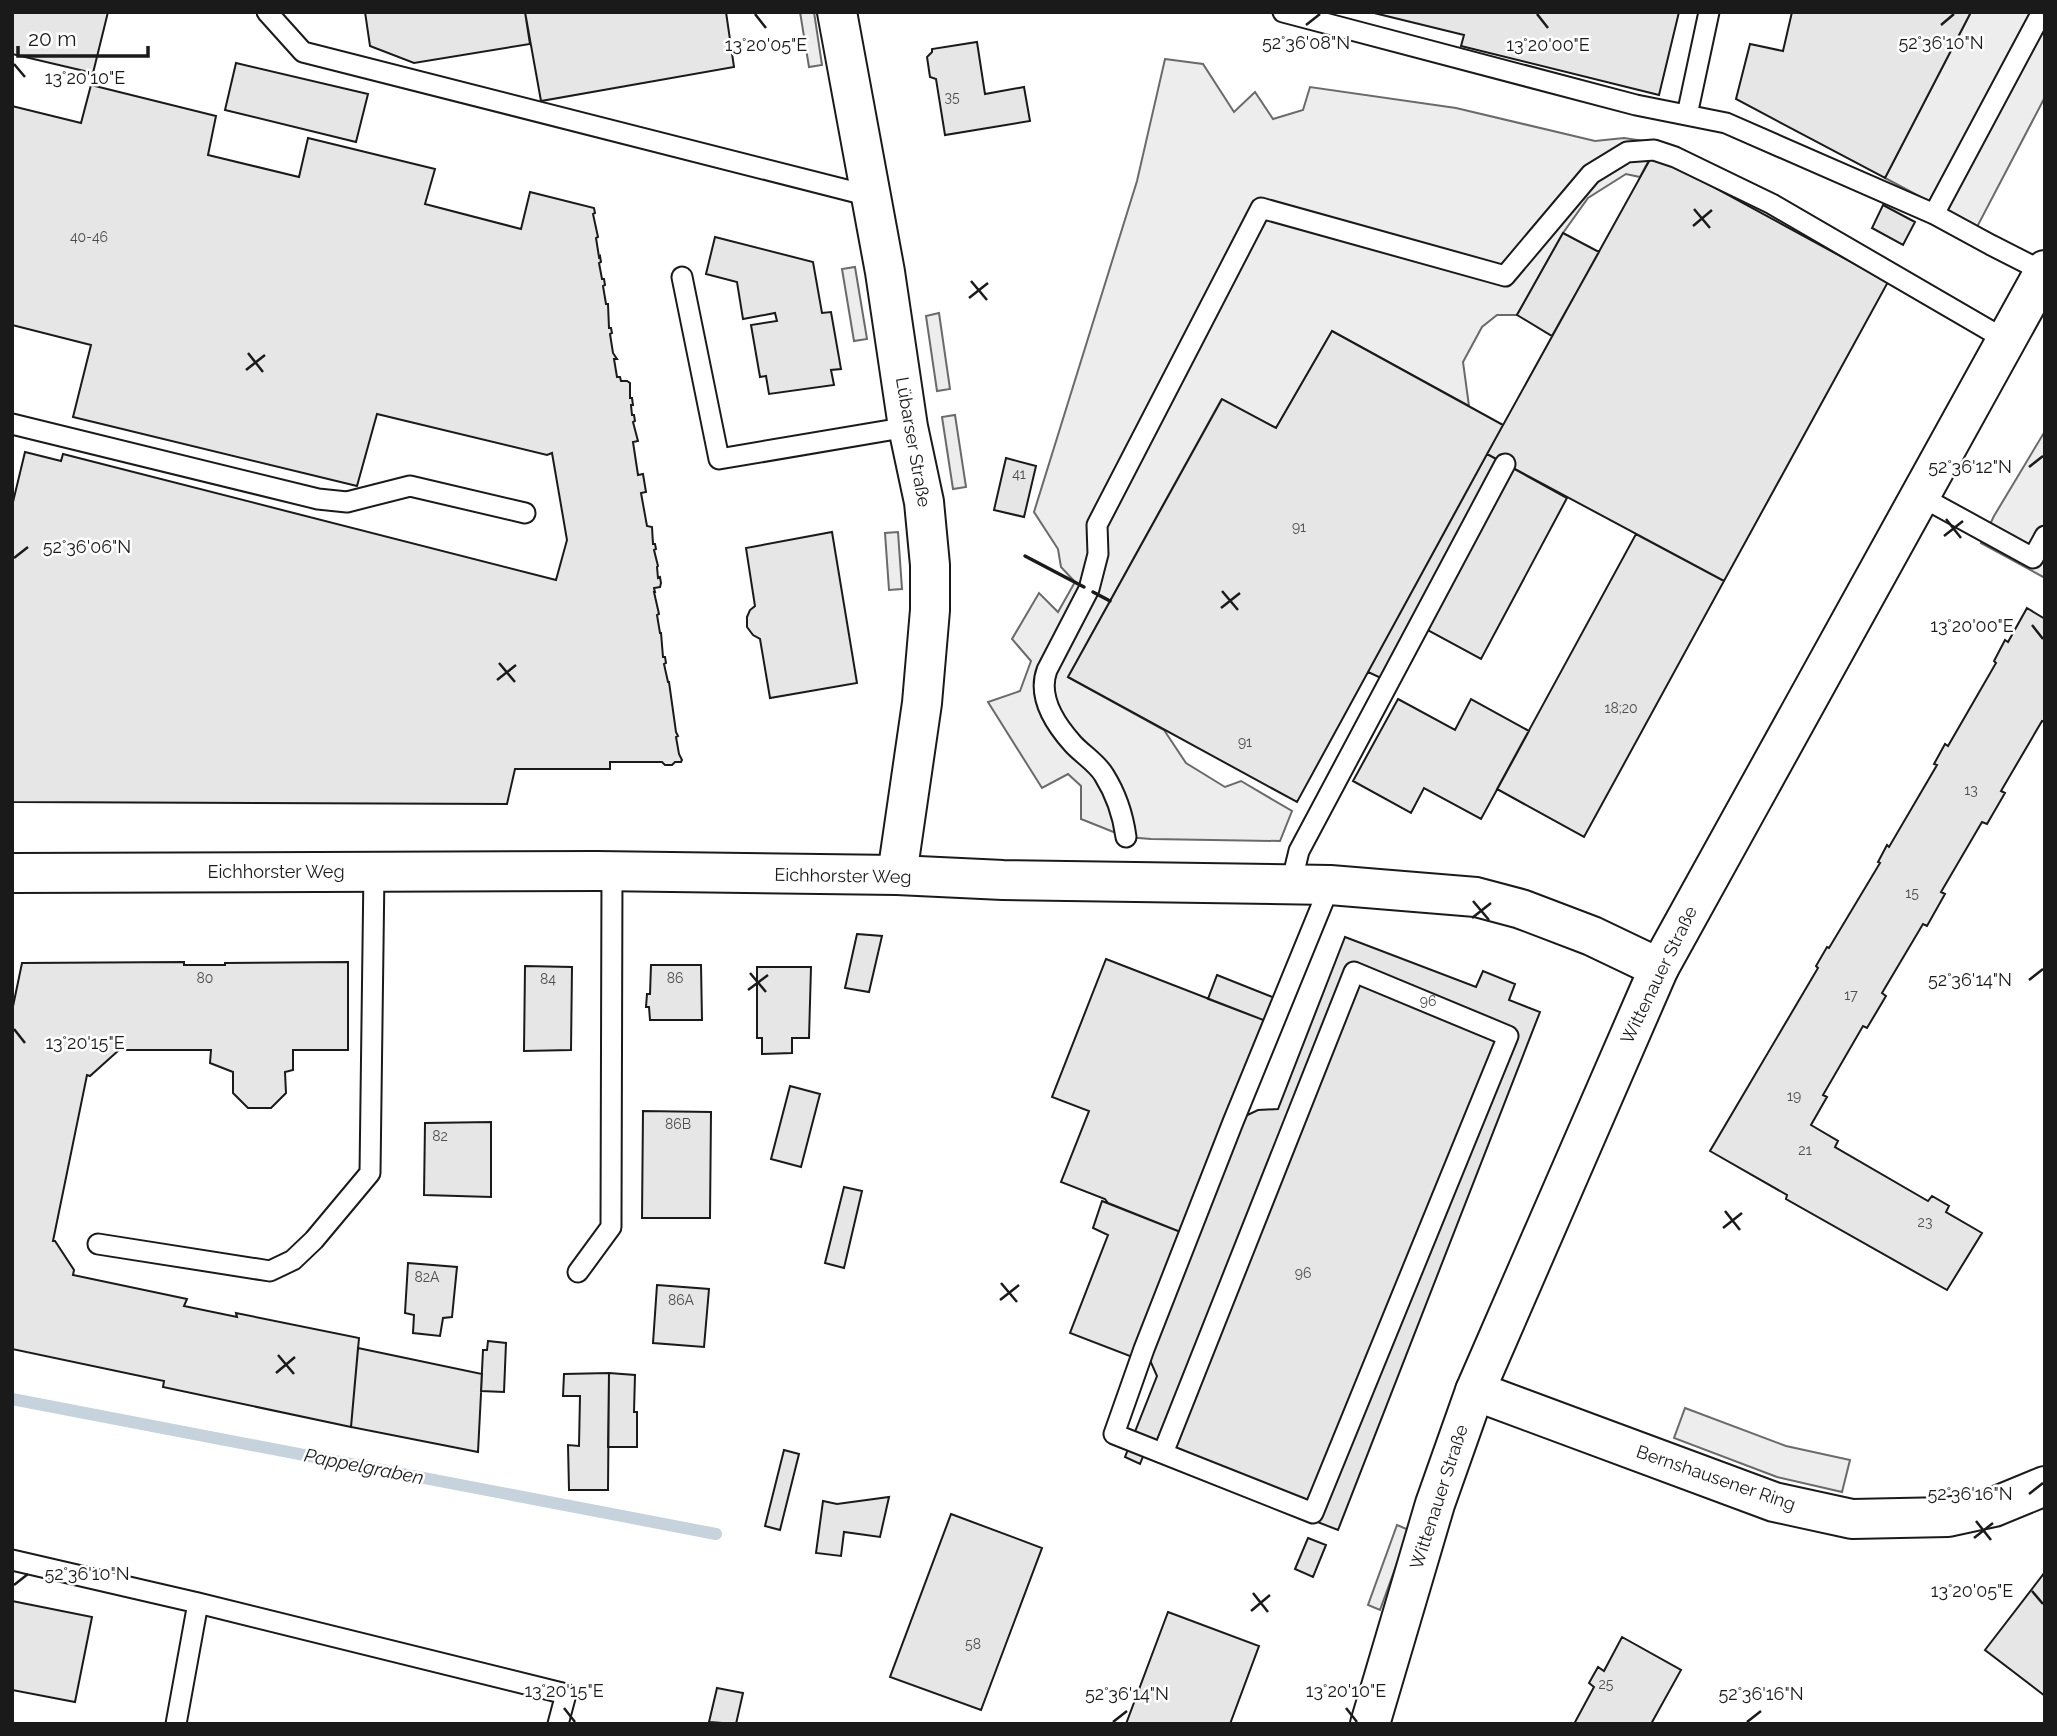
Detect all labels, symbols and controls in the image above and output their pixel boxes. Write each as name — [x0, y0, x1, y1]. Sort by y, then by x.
scale bar — [18, 14, 147, 58]
text: 20 m — [28, 26, 76, 51]
text: 52°36'08"N — [1262, 32, 1350, 53]
text: 52°36'10"N — [1898, 32, 1984, 53]
text: 13°20'05"E — [725, 34, 807, 55]
text: 13°20'00"E — [1506, 34, 1590, 55]
text: 13°20'10"E — [45, 67, 125, 88]
house number: 35 — [944, 89, 960, 105]
house number: 40-46 — [70, 229, 108, 245]
street label: Lübarser Straße — [892, 375, 935, 509]
text: 52°36'12"N — [1928, 456, 2012, 477]
house number: 41 — [1012, 466, 1026, 482]
house number: 91 — [1292, 519, 1306, 535]
text: 52°36'06"N — [43, 536, 131, 557]
text: 13°20'00"E — [1930, 615, 2014, 636]
house number: 18;20 — [1604, 700, 1638, 716]
house number: 91 — [1238, 734, 1252, 750]
house number: 13 — [1964, 782, 1978, 798]
street label: Eichhorster Weg — [207, 861, 345, 882]
street label: Eichhorster Weg — [774, 864, 912, 887]
house number: 15 — [1905, 885, 1919, 901]
street label: Wittenauer Straße — [1616, 902, 1701, 1047]
text: 52°36'14"N — [1928, 969, 2012, 990]
house number: 80 — [197, 970, 213, 986]
house number: 86 — [667, 970, 683, 986]
house number: 84 — [540, 971, 556, 987]
house number: 17 — [1844, 987, 1858, 1003]
house number: 96 — [1420, 993, 1436, 1009]
text: 13°20'15"E — [45, 1032, 125, 1053]
house number: 19 — [1787, 1088, 1801, 1104]
house number: 86B — [665, 1116, 691, 1132]
house number: 82 — [432, 1128, 448, 1144]
house number: 21 — [1798, 1142, 1812, 1158]
house number: 23 — [1918, 1214, 1932, 1230]
house number: 96 — [1295, 1265, 1311, 1281]
house number: 82A — [414, 1269, 440, 1285]
house number: 86A — [668, 1292, 695, 1308]
street label: Wittenauer Straße — [1405, 1422, 1472, 1572]
street label: Bernshausener Ring — [1634, 1440, 1799, 1515]
water label: Pappelgraben — [302, 1444, 426, 1488]
text: 52°36'16"N — [1927, 1483, 2013, 1504]
text: 52°36'10"N — [44, 1563, 130, 1584]
text: 13°20'05"E — [1931, 1580, 2013, 1601]
house number: 58 — [965, 1636, 981, 1652]
house number: 25 — [1599, 1676, 1614, 1692]
text: 13°20'15"E — [524, 1680, 604, 1701]
text: 13°20'10"E — [1306, 1680, 1386, 1701]
text: 52°36'14"N — [1085, 1683, 1169, 1704]
text: 52°36'16"N — [1718, 1683, 1804, 1704]

